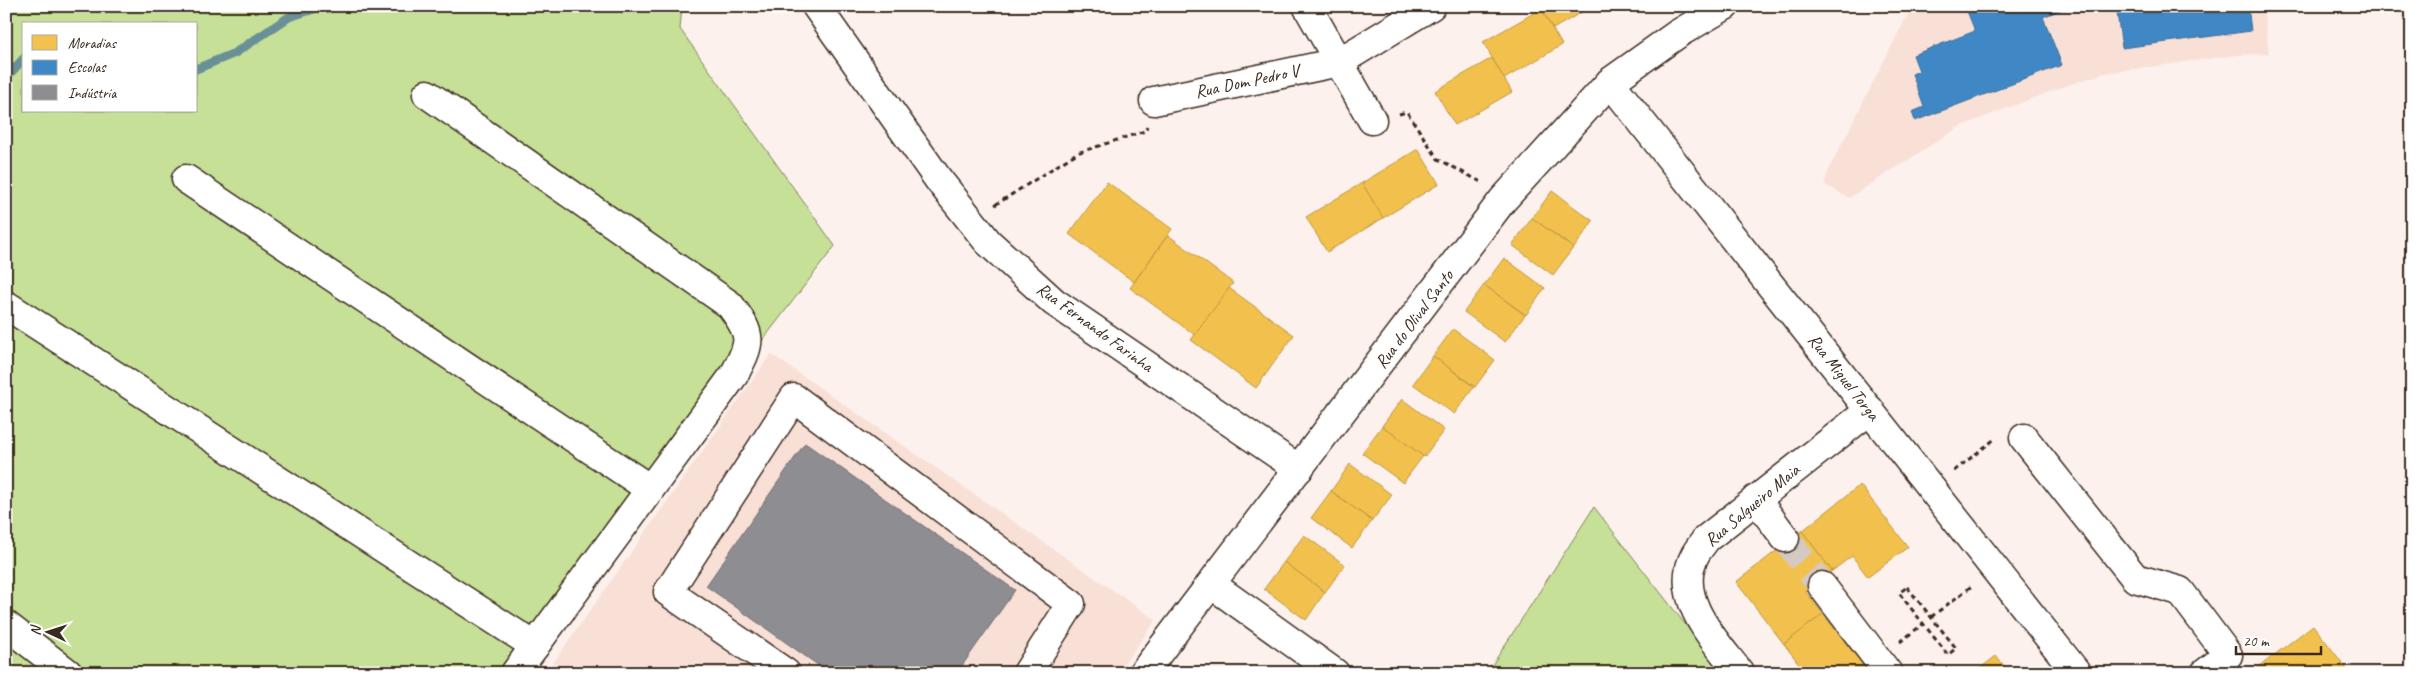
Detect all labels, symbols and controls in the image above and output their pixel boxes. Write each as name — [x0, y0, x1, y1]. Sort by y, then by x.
legend — [22, 22, 198, 112]
text: Moradias — [68, 34, 118, 53]
text: Escolas — [68, 58, 107, 77]
street label: Rua Dom Pedro V — [1193, 59, 1304, 103]
text: Indústria — [68, 84, 117, 103]
street label: Rua do Olival Santo — [1370, 264, 1459, 373]
street label: Rua Fernando Farinha — [1033, 277, 1159, 378]
street label: Rua Miguel Torga — [1803, 329, 1885, 426]
street label: Rua Salgueiro Maia — [1700, 458, 1805, 551]
north arrow — [22, 606, 72, 656]
text: N — [27, 624, 44, 636]
scale bar — [2236, 624, 2320, 656]
text: 20 m — [2243, 632, 2270, 651]

